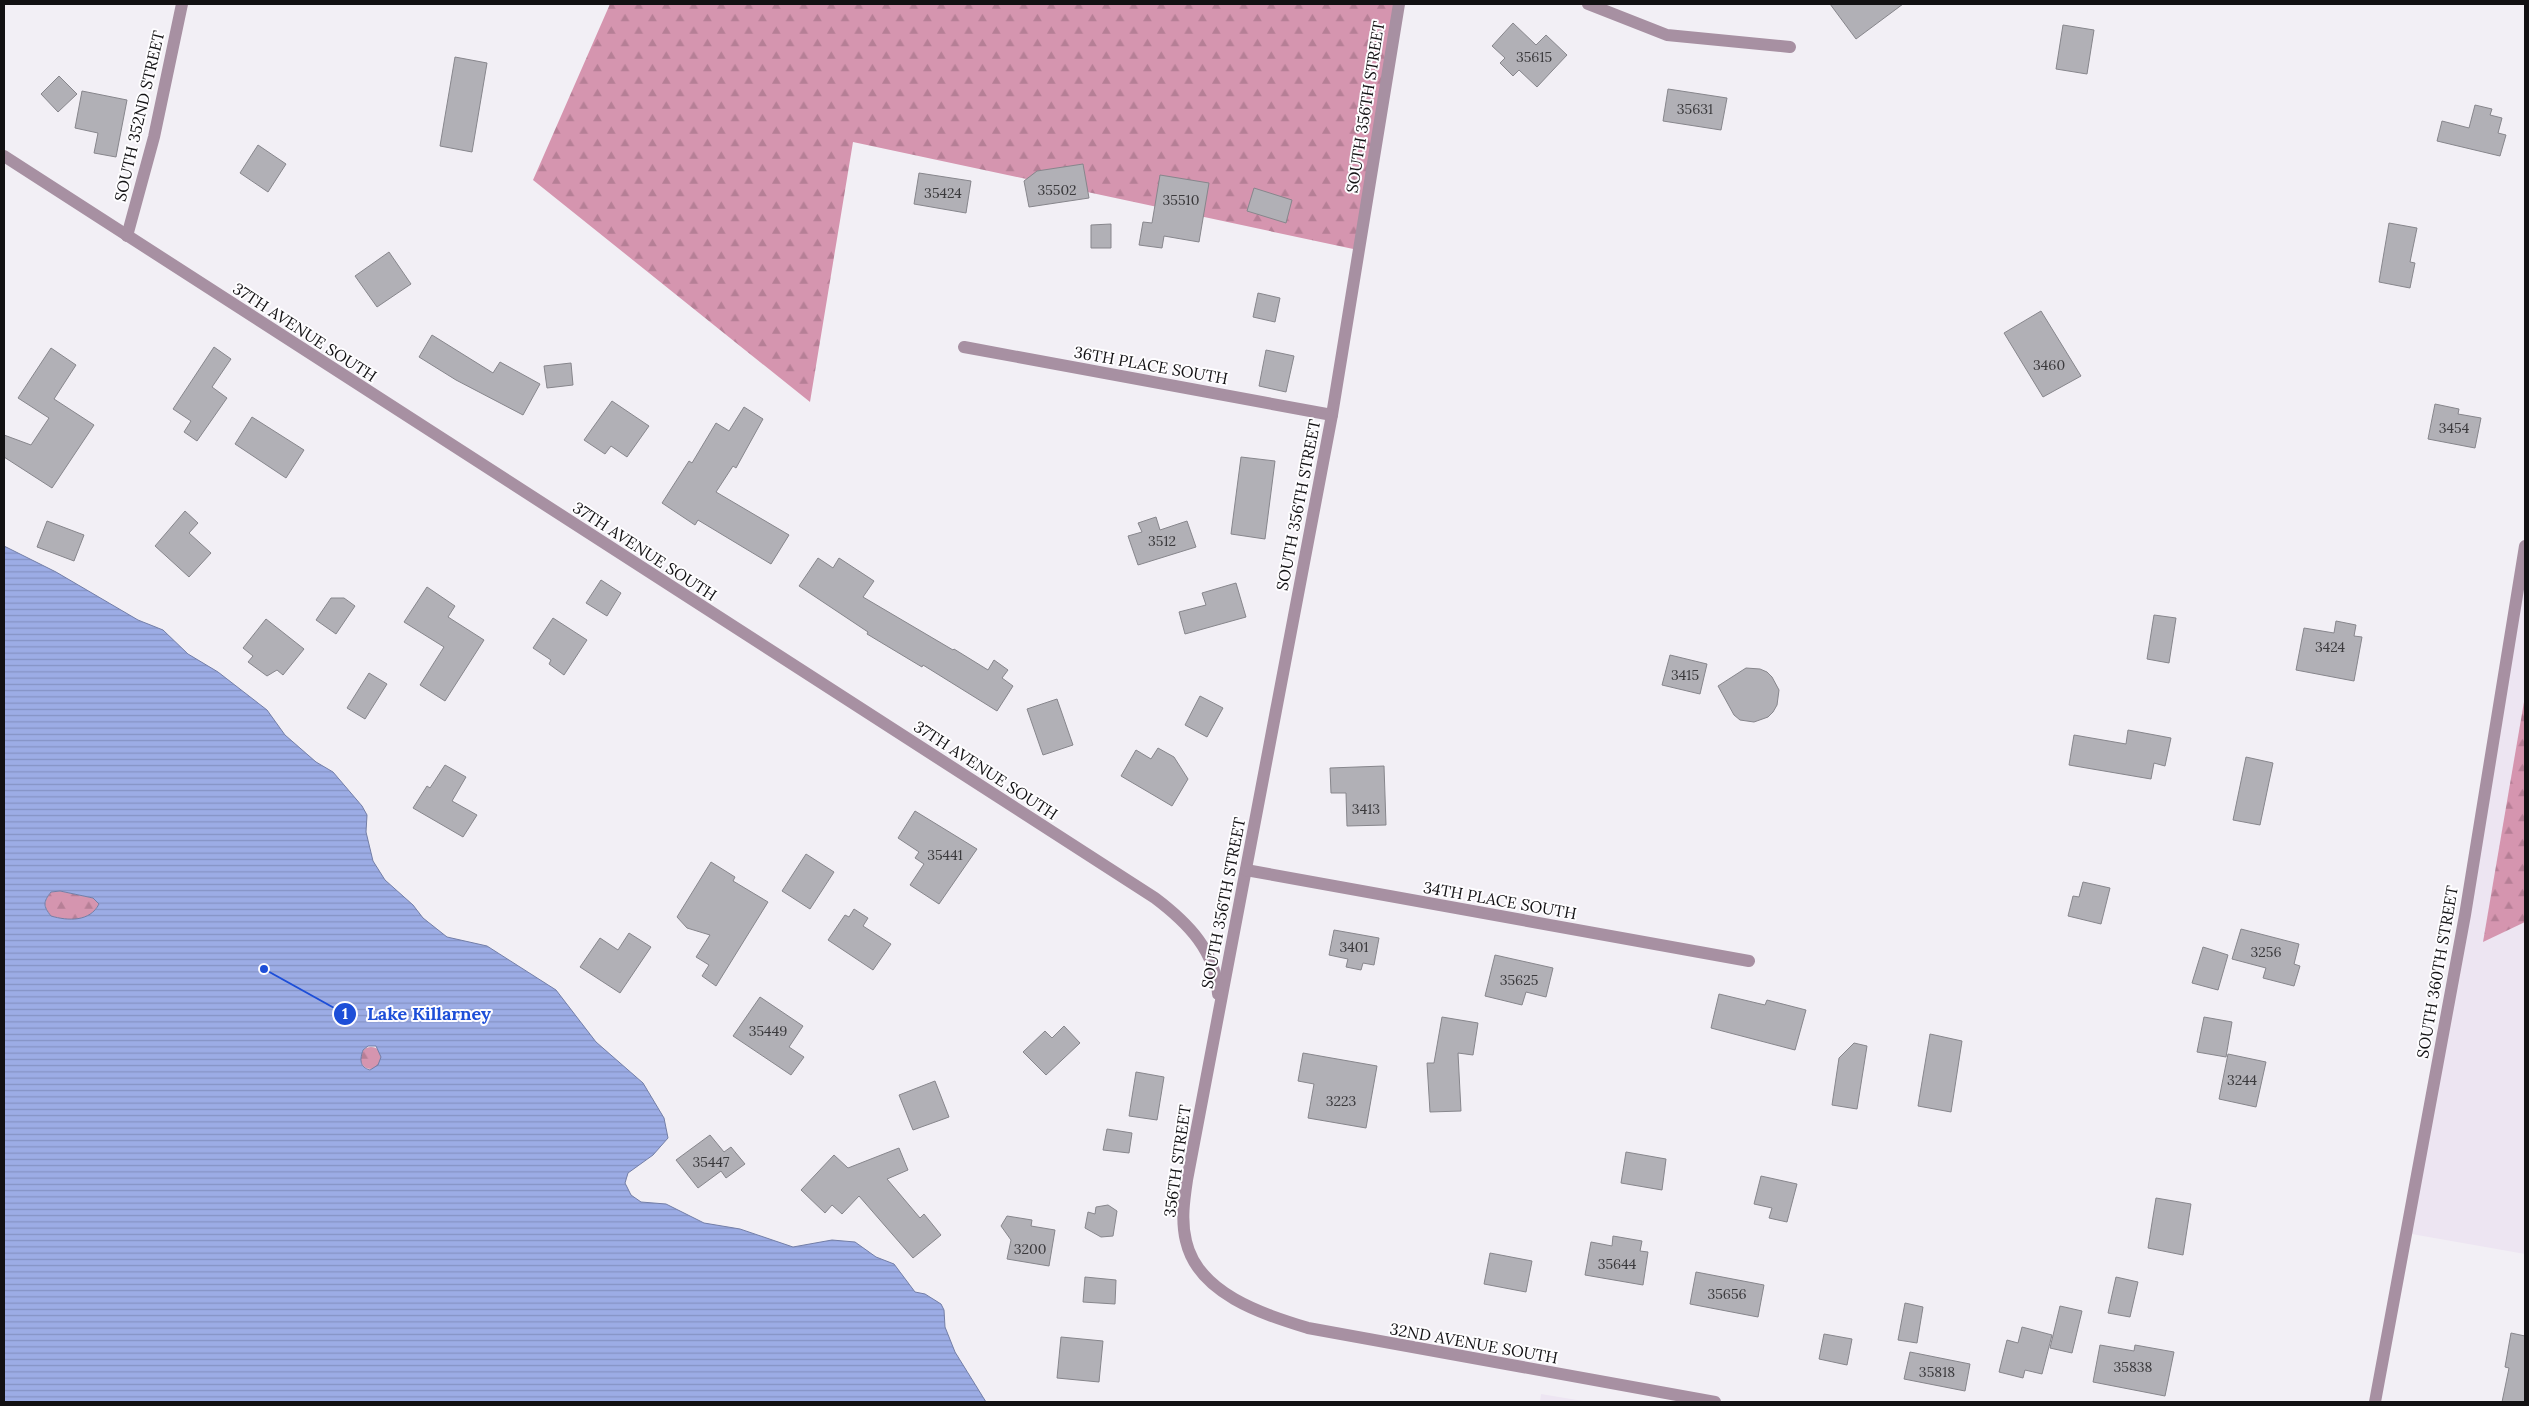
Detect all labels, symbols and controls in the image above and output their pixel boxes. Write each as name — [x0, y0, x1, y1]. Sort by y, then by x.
street label: SOUTH 356TH STREET — [1342, 20, 1388, 194]
street label: SOUTH 352ND STREET — [110, 29, 168, 203]
house number: 35615 — [1516, 48, 1552, 66]
house number: 35631 — [1677, 100, 1713, 118]
house number: 35502 — [1037, 181, 1077, 199]
house number: 35424 — [924, 184, 962, 202]
house number: 35510 — [1163, 191, 1199, 209]
street label: 37TH AVENUE SOUTH — [229, 278, 381, 386]
street label: 36TH PLACE SOUTH — [1072, 342, 1230, 388]
house number: 3460 — [2033, 356, 2065, 374]
street label: SOUTH 356TH STREET — [1272, 418, 1324, 592]
house number: 3454 — [2439, 419, 2470, 437]
street label: 37TH AVENUE SOUTH — [569, 497, 721, 605]
house number: 3512 — [1148, 532, 1176, 550]
house number: 3424 — [2315, 638, 2346, 656]
house number: 3415 — [1671, 666, 1699, 684]
street label: 37TH AVENUE SOUTH — [910, 716, 1062, 824]
house number: 3413 — [1352, 800, 1380, 818]
street label: SOUTH 356TH STREET — [1197, 816, 1249, 990]
house number: 35441 — [927, 846, 963, 864]
street label: 34TH PLACE SOUTH — [1422, 877, 1578, 923]
street label: SOUTH 360TH STREET — [2412, 884, 2462, 1060]
house number: 3401 — [1339, 938, 1369, 956]
house number: 3256 — [2250, 943, 2282, 961]
house number: 35625 — [1500, 971, 1538, 989]
callout: Lake Killarney — [332, 998, 501, 1031]
text: Lake Killarney — [367, 1002, 491, 1025]
text: 1 — [342, 1004, 348, 1023]
house number: 35449 — [749, 1022, 787, 1040]
house number: 3244 — [2227, 1071, 2258, 1089]
house number: 3223 — [1326, 1092, 1356, 1110]
street label: 356TH STREET — [1159, 1104, 1195, 1218]
house number: 35447 — [692, 1153, 730, 1171]
house number: 3200 — [1014, 1240, 1046, 1258]
house number: 35644 — [1598, 1255, 1637, 1273]
house number: 35656 — [1707, 1285, 1747, 1303]
street label: 32ND AVENUE SOUTH — [1388, 1318, 1560, 1368]
house number: 35838 — [2114, 1358, 2153, 1376]
house number: 35818 — [1919, 1363, 1955, 1381]

